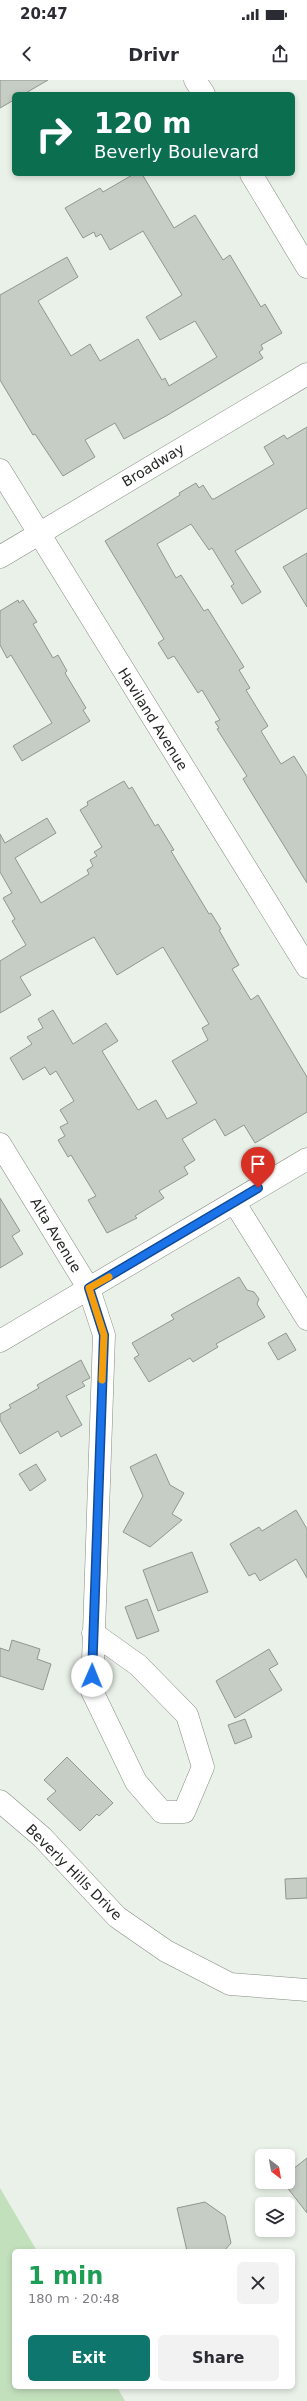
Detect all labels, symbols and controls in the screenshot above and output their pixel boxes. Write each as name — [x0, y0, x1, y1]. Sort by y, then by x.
text: 20:47 — [20, 5, 68, 23]
icon: back — [16, 43, 38, 65]
icon: share — [269, 43, 291, 65]
text: Drivr — [128, 44, 179, 65]
text: 120 m — [94, 107, 191, 140]
icon: right — [28, 108, 80, 160]
text: Beverly Boulevard — [94, 141, 259, 162]
street label: Broadway — [119, 440, 187, 490]
street label: Haviland Avenue — [115, 665, 191, 773]
pin — [241, 1147, 275, 1188]
icon: arrive — [247, 1153, 269, 1175]
street label: Alta Avenue — [28, 1195, 84, 1275]
position arrow — [71, 1655, 113, 1697]
street label: Beverly Hills Drive — [23, 1821, 125, 1923]
north arrow — [255, 2149, 295, 2189]
map controls — [255, 2149, 295, 2237]
button: layers — [255, 2197, 295, 2237]
text: 1 min — [28, 2262, 103, 2290]
button: close — [237, 2262, 279, 2304]
text: 180 m · 20:48 — [28, 2291, 119, 2306]
button: Exit — [28, 2335, 150, 2381]
button: Share — [158, 2335, 279, 2381]

